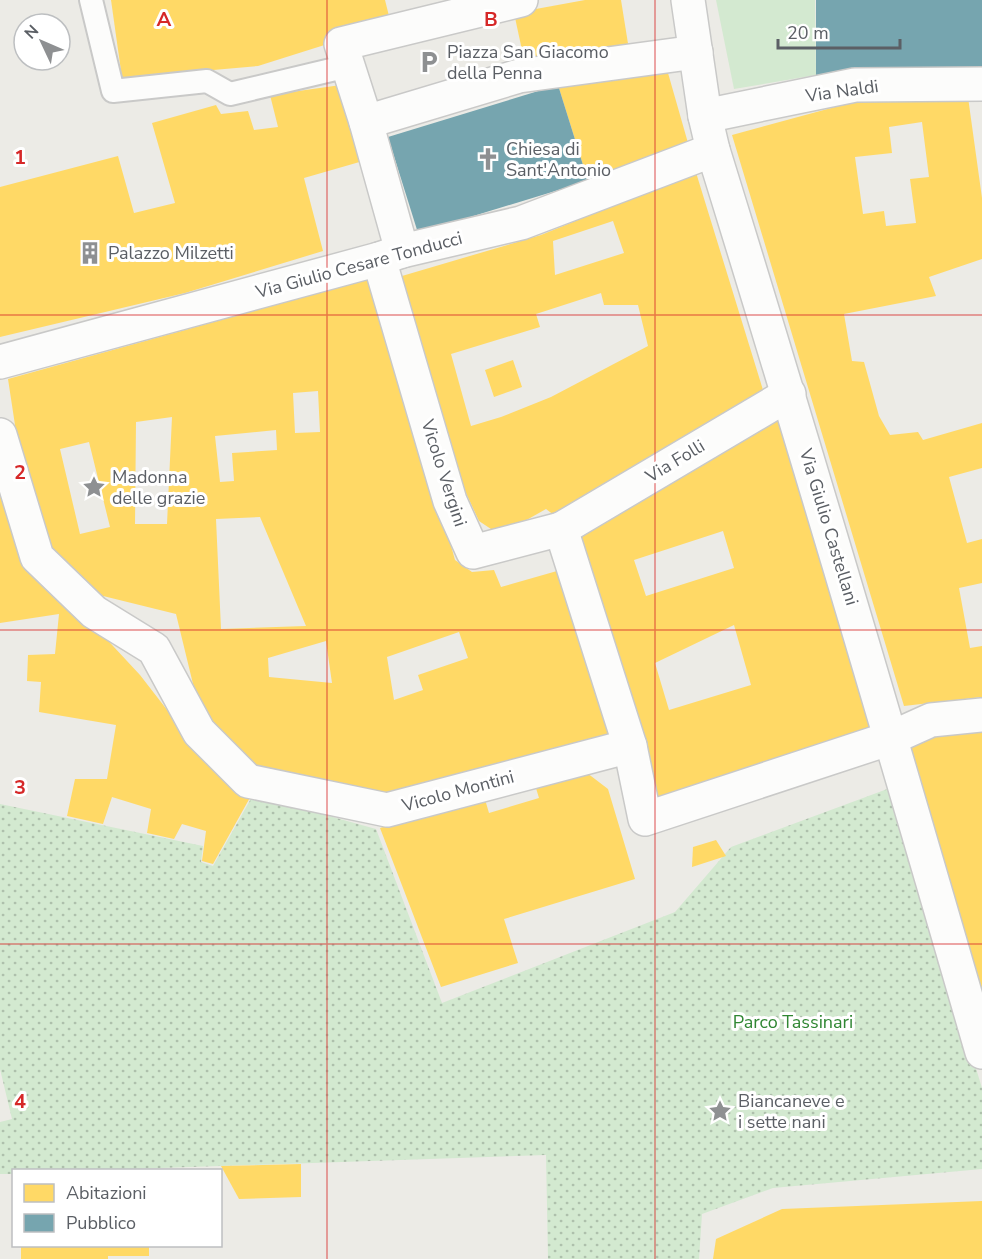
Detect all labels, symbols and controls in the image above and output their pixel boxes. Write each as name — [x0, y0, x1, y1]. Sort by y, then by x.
text: A — [157, 6, 172, 33]
text: B — [484, 6, 498, 33]
north arrow — [12, 12, 72, 72]
scale bar — [778, 12, 900, 50]
text: N — [20, 20, 44, 44]
text: 20 m — [787, 21, 829, 45]
place label: Piazza San Giacomo della Penna — [447, 40, 609, 85]
parking icon: Piazza San Giacomo della Penna — [416, 49, 442, 75]
street label: Via Naldi — [803, 74, 880, 108]
place label: Chiesa di Sant'Antonio — [506, 137, 611, 182]
text: 1 — [14, 144, 26, 171]
church icon: Chiesa di Sant'Antonio — [475, 146, 501, 172]
street label: Via Giulio Cesare Tonducci — [252, 226, 465, 304]
building icon: Palazzo Milzetti — [77, 240, 103, 266]
place label: Palazzo Milzetti — [108, 241, 234, 265]
street label: Vicolo Vergini — [415, 416, 473, 529]
street label: Via Folli — [640, 434, 709, 489]
street label: Via Giulio Castellani — [793, 445, 864, 608]
text: 2 — [14, 459, 26, 486]
place label: Madonna delle grazie — [112, 465, 205, 510]
place icon: Madonna delle grazie — [81, 474, 107, 500]
street label: Vicolo Montini — [398, 765, 517, 818]
text: 3 — [14, 774, 26, 801]
park label: Parco Tassinari — [733, 1010, 853, 1034]
text: 4 — [14, 1088, 26, 1115]
place label: Biancaneve e i sette nani — [738, 1089, 845, 1134]
place icon: Biancaneve e i sette nani — [707, 1098, 733, 1124]
legend — [12, 1169, 222, 1247]
text: Abitazioni — [66, 1181, 147, 1205]
text: Pubblico — [66, 1211, 136, 1235]

